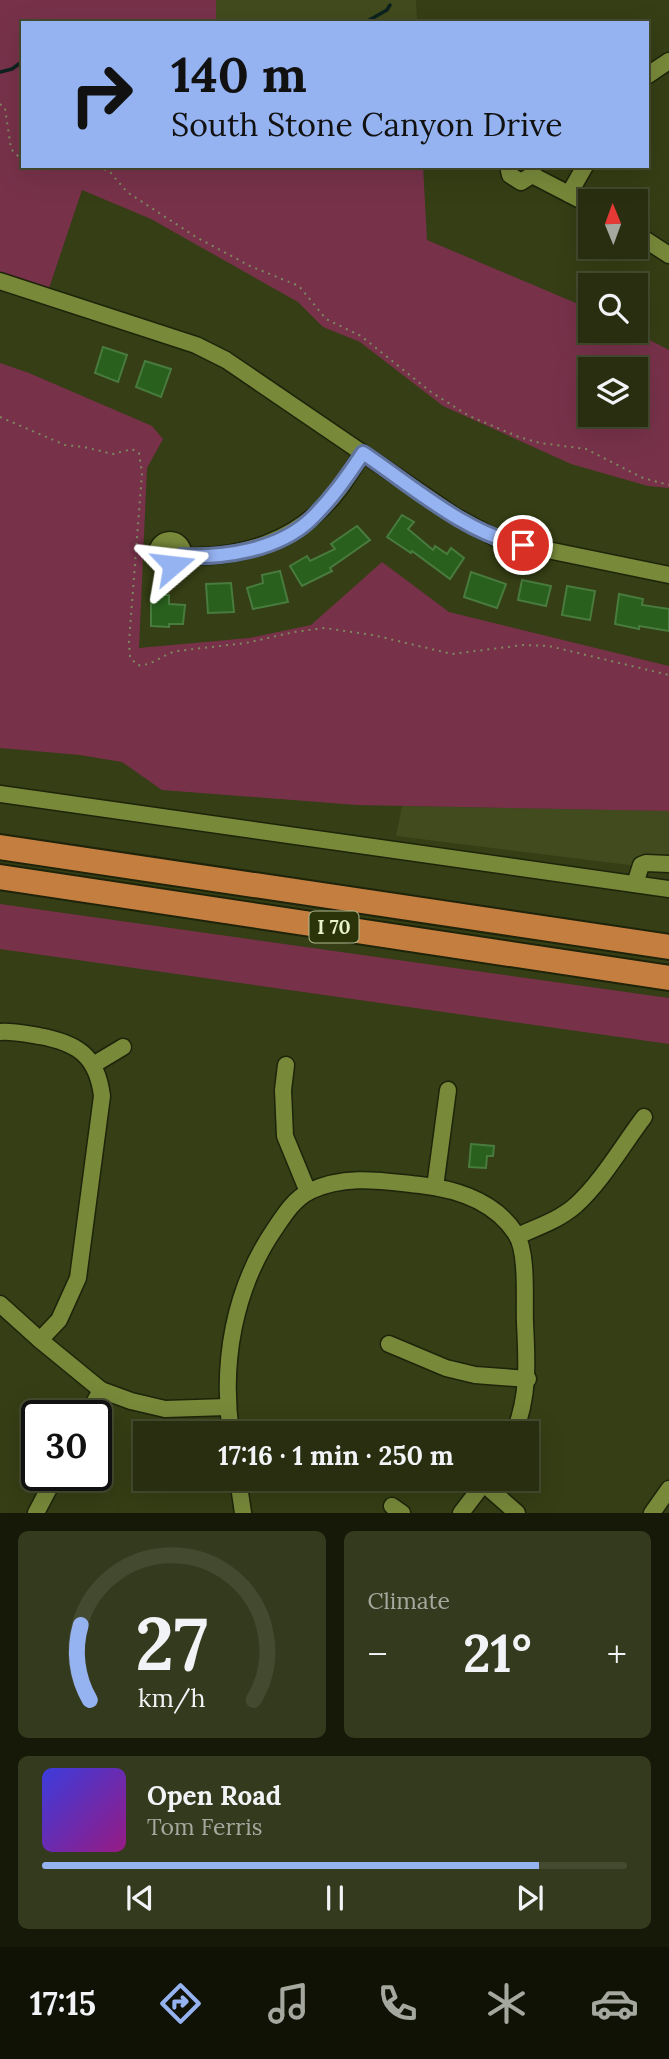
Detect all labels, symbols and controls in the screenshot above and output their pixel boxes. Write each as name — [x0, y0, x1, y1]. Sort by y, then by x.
text: 140 m — [171, 43, 307, 105]
icon: right — [56, 49, 147, 140]
text: South Stone Canyon Drive — [171, 104, 563, 145]
north arrow — [578, 189, 648, 259]
map controls — [578, 189, 648, 427]
button: search — [578, 273, 648, 343]
button: layers — [578, 357, 648, 427]
pin — [493, 515, 553, 575]
icon: arrive — [504, 526, 542, 564]
position arrow — [136, 528, 210, 602]
road number: I 70 — [310, 911, 358, 942]
speed limit sign: 30 — [21, 1400, 112, 1491]
text: 17:16 · 1 min · 250 m — [218, 1439, 454, 1472]
text: Climate — [368, 1586, 450, 1615]
text: 27 — [135, 1598, 208, 1691]
text: 21° — [463, 1620, 532, 1686]
text: − — [368, 1630, 388, 1678]
text: + — [607, 1630, 627, 1678]
text: km/h — [138, 1682, 206, 1714]
text: Open Road — [147, 1779, 281, 1812]
text: Tom Ferris — [147, 1812, 262, 1841]
icon: previous — [121, 1879, 159, 1917]
icon: pause — [316, 1879, 354, 1917]
icon: next — [511, 1879, 549, 1917]
icon: directions — [156, 1979, 205, 2028]
icon: music — [264, 1979, 313, 2028]
icon: phone — [373, 1979, 422, 2028]
icon: climate — [482, 1979, 531, 2028]
icon: car — [590, 1979, 639, 2028]
text: 17:15 — [30, 1983, 96, 2024]

